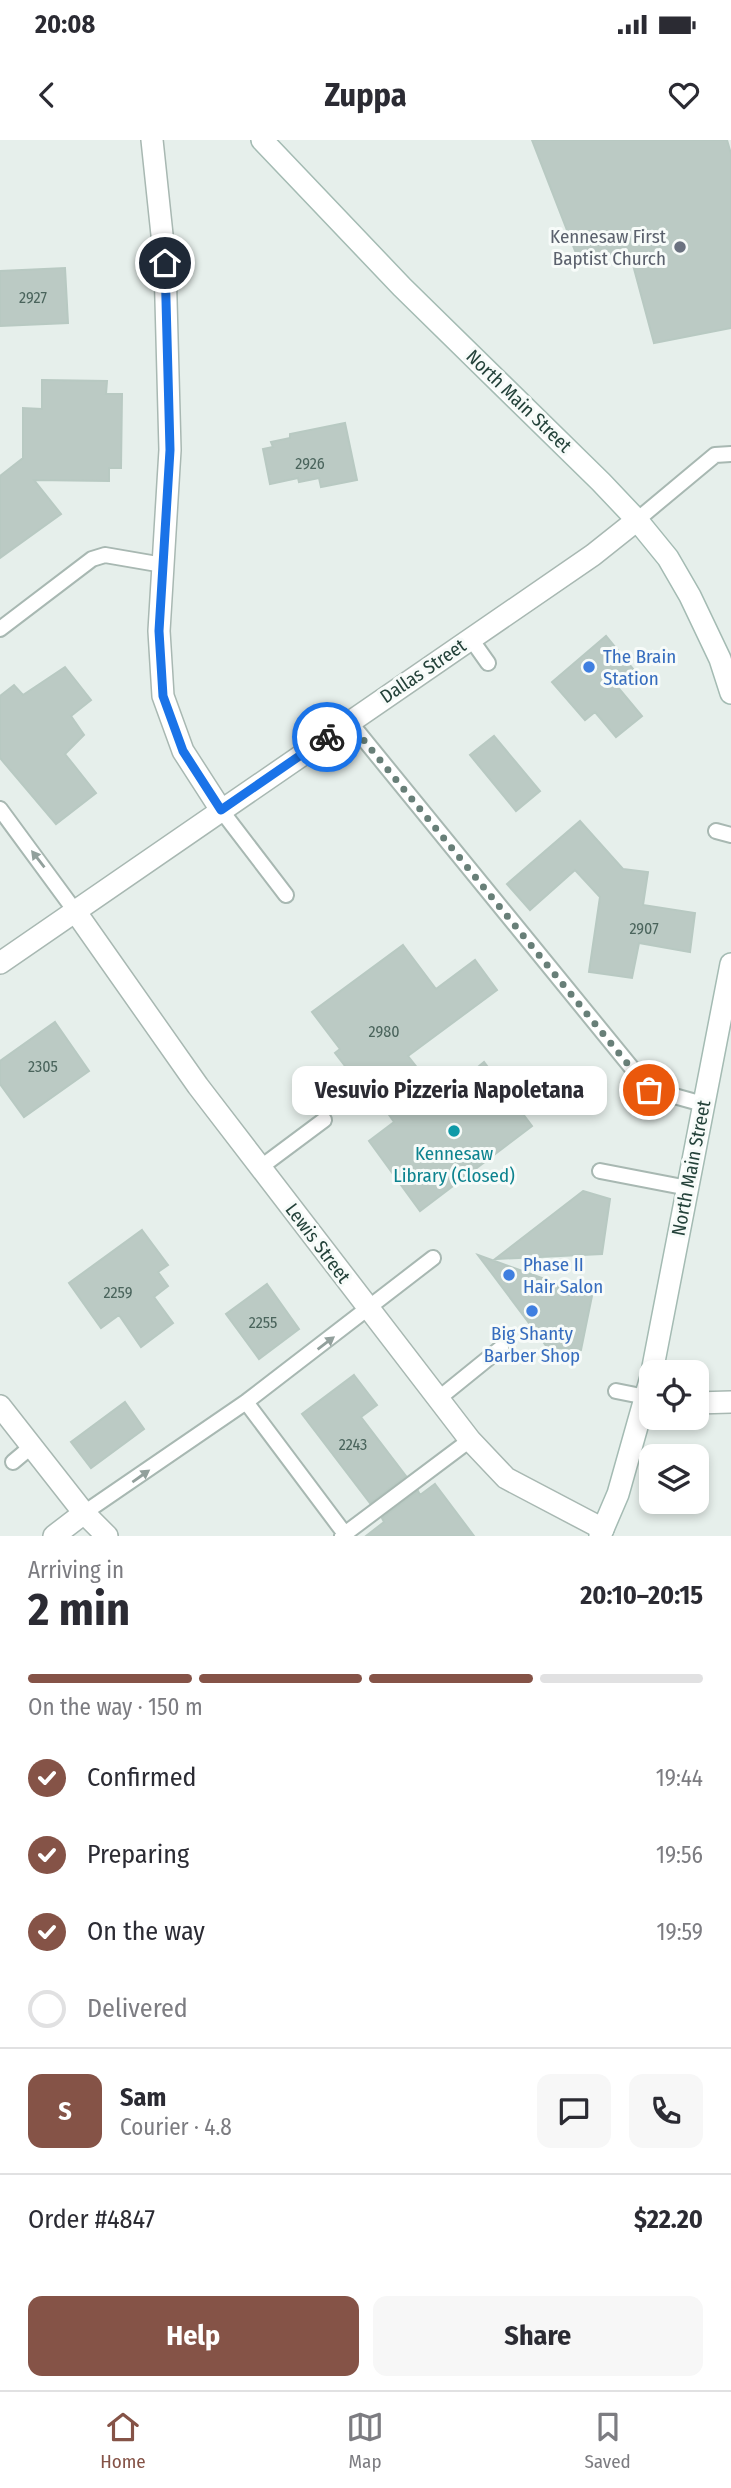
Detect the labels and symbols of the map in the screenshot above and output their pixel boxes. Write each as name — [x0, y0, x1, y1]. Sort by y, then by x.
place label: Kennesaw First Baptist Church — [550, 225, 667, 270]
pin — [135, 233, 195, 293]
marker: Kennesaw First Baptist Church — [672, 239, 688, 255]
house number: 2927 — [19, 288, 47, 307]
street label: North Main Street — [462, 345, 577, 458]
house number: 2926 — [295, 454, 325, 473]
street label: Dallas Street — [376, 634, 471, 708]
place label: The Brain Station — [603, 645, 676, 690]
marker: The Brain Station — [581, 659, 597, 675]
courier — [292, 702, 362, 772]
one-way arrow — [31, 851, 46, 869]
house number: 2907 — [629, 919, 659, 938]
house number: 2980 — [368, 1022, 400, 1041]
house number: 2305 — [28, 1057, 58, 1076]
pin — [619, 1060, 679, 1120]
callout: Vesuvio Pizzeria Napoletana — [292, 1066, 607, 1114]
street label: North Main Street — [667, 1097, 716, 1238]
marker: Kennesaw Library (Closed) — [446, 1123, 462, 1139]
place label: Kennesaw Library (Closed) — [393, 1142, 515, 1187]
street label: Lewis Street — [281, 1199, 356, 1288]
place label: Phase II Hair Salon — [523, 1253, 603, 1298]
marker: Phase II Hair Salon — [501, 1267, 517, 1283]
house number: 2259 — [104, 1283, 133, 1302]
marker: Big Shanty Barber Shop — [524, 1303, 540, 1319]
house number: 2255 — [249, 1313, 277, 1332]
place label: Big Shanty Barber Shop — [484, 1322, 580, 1367]
one-way arrow — [316, 1335, 334, 1350]
house number: 2243 — [339, 1435, 367, 1454]
one-way arrow — [132, 1469, 150, 1483]

